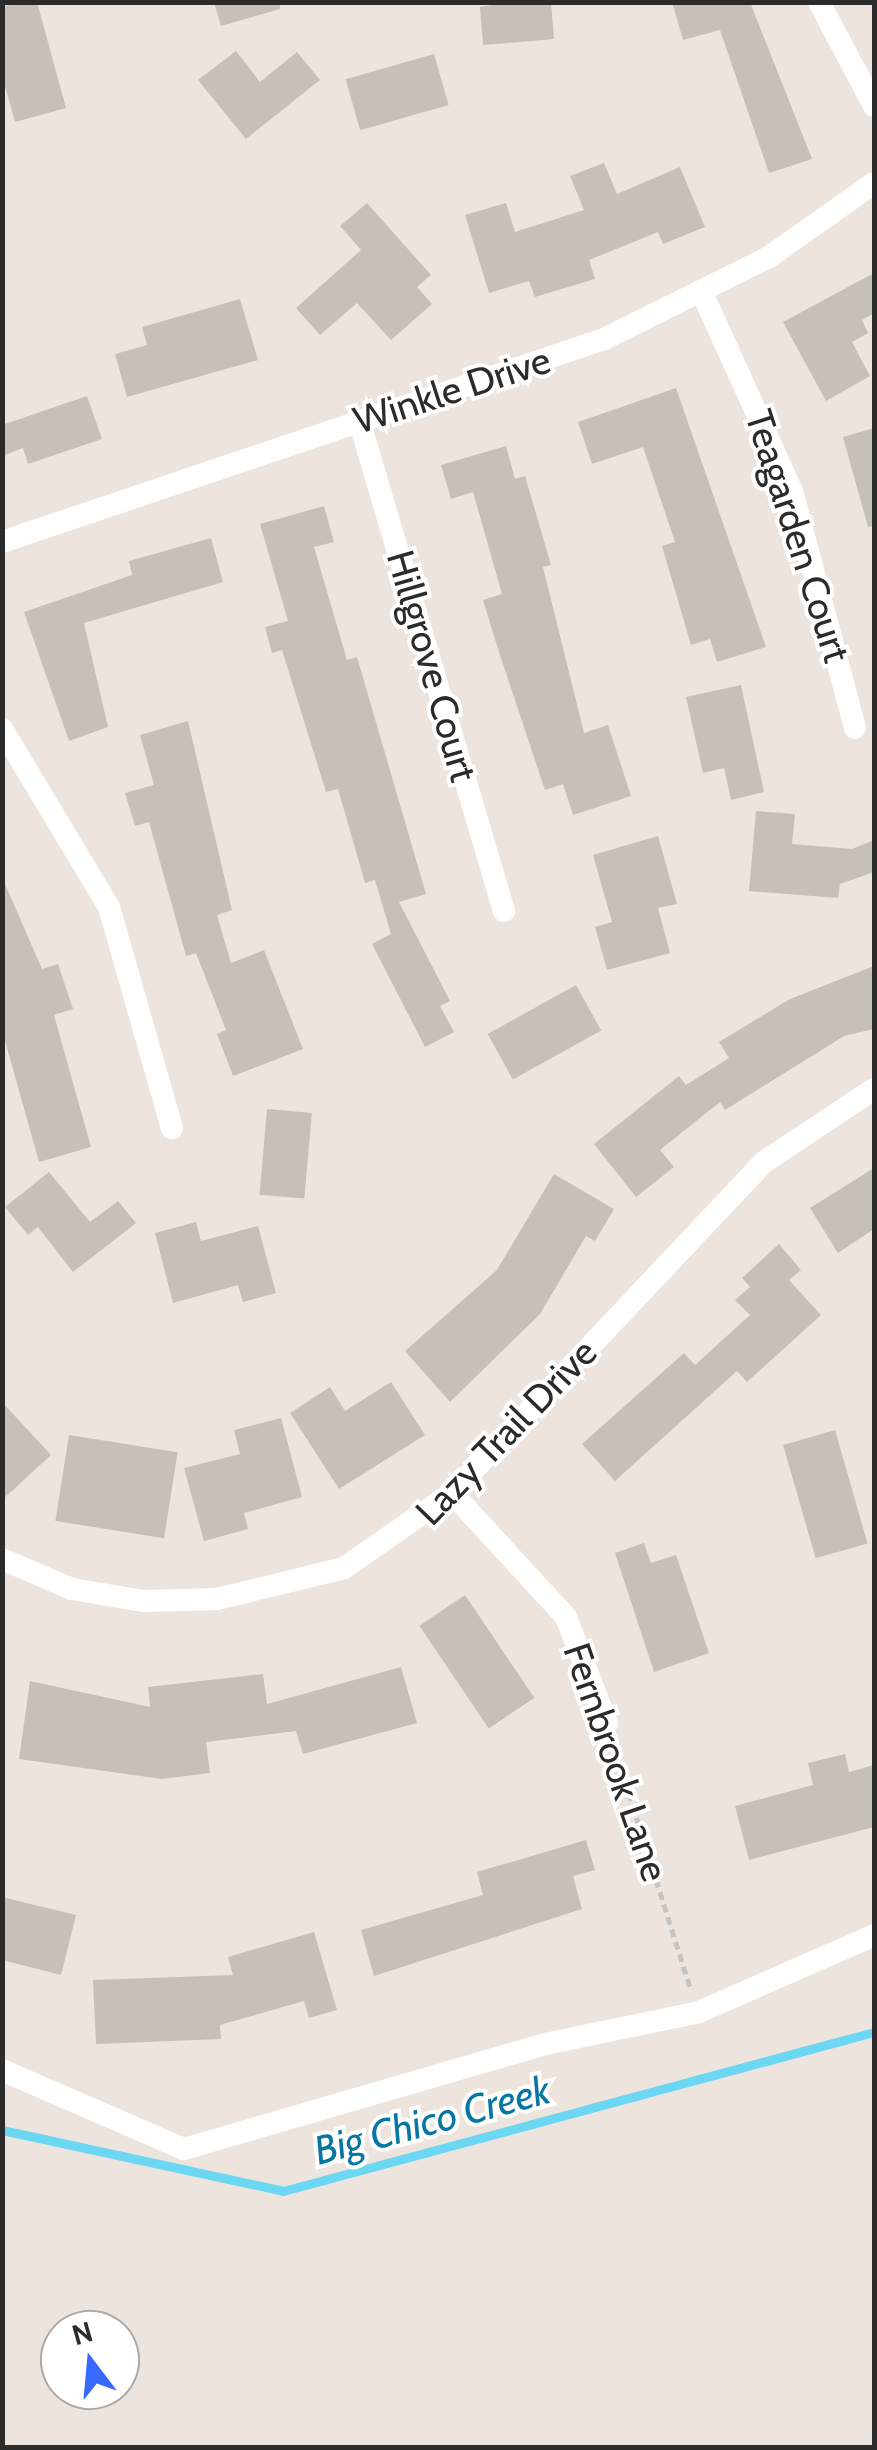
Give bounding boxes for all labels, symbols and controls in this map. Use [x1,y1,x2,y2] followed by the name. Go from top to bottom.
[348,337,556,443] street label: Winkle Drive
[736,404,860,668] street label: Teagarden Court
[377,545,487,787] street label: Hillgrove Court
[406,1330,606,1534] street label: Lazy Trail Drive
[554,1637,678,1887] street label: Fernbrook Lane
[309,2065,555,2175] water label: Big Chico Creek
[40,2310,140,2410] north arrow
[68,2314,96,2352] text: N

